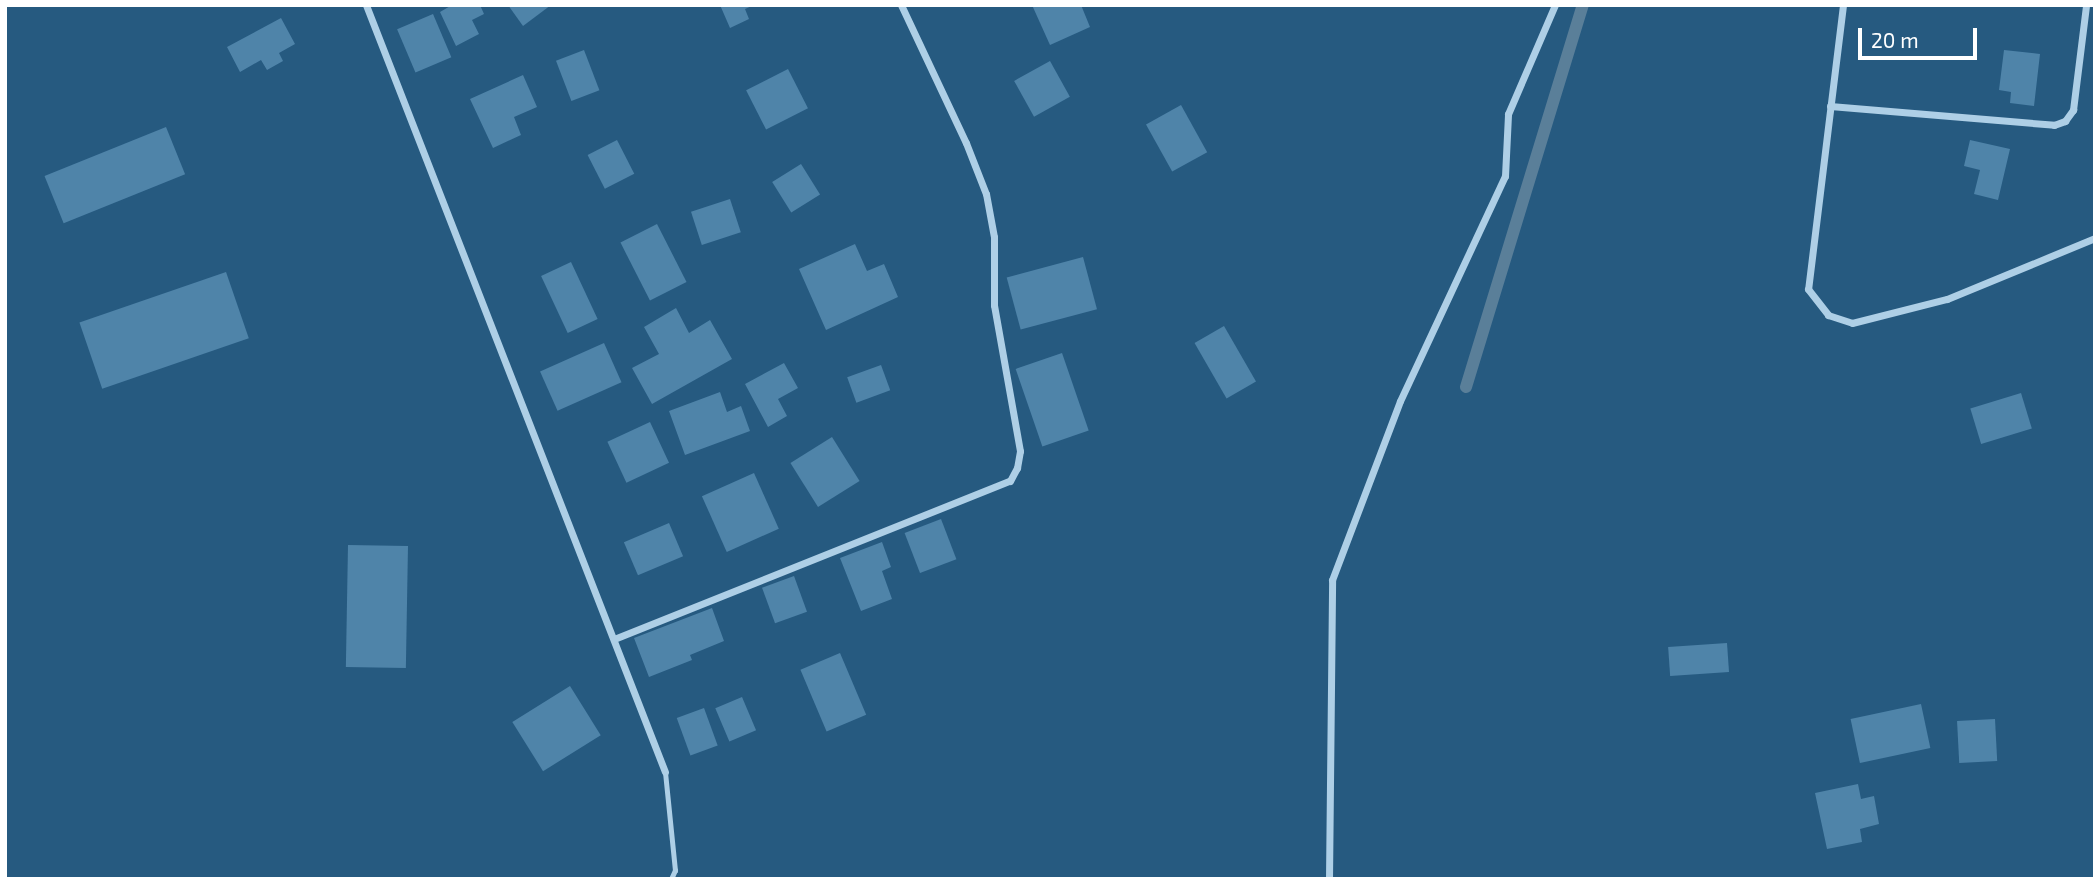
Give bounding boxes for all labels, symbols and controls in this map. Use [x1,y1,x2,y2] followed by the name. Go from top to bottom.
[1862,14,1981,58] scale bar
[1871,27,1919,52] text: 20 m

